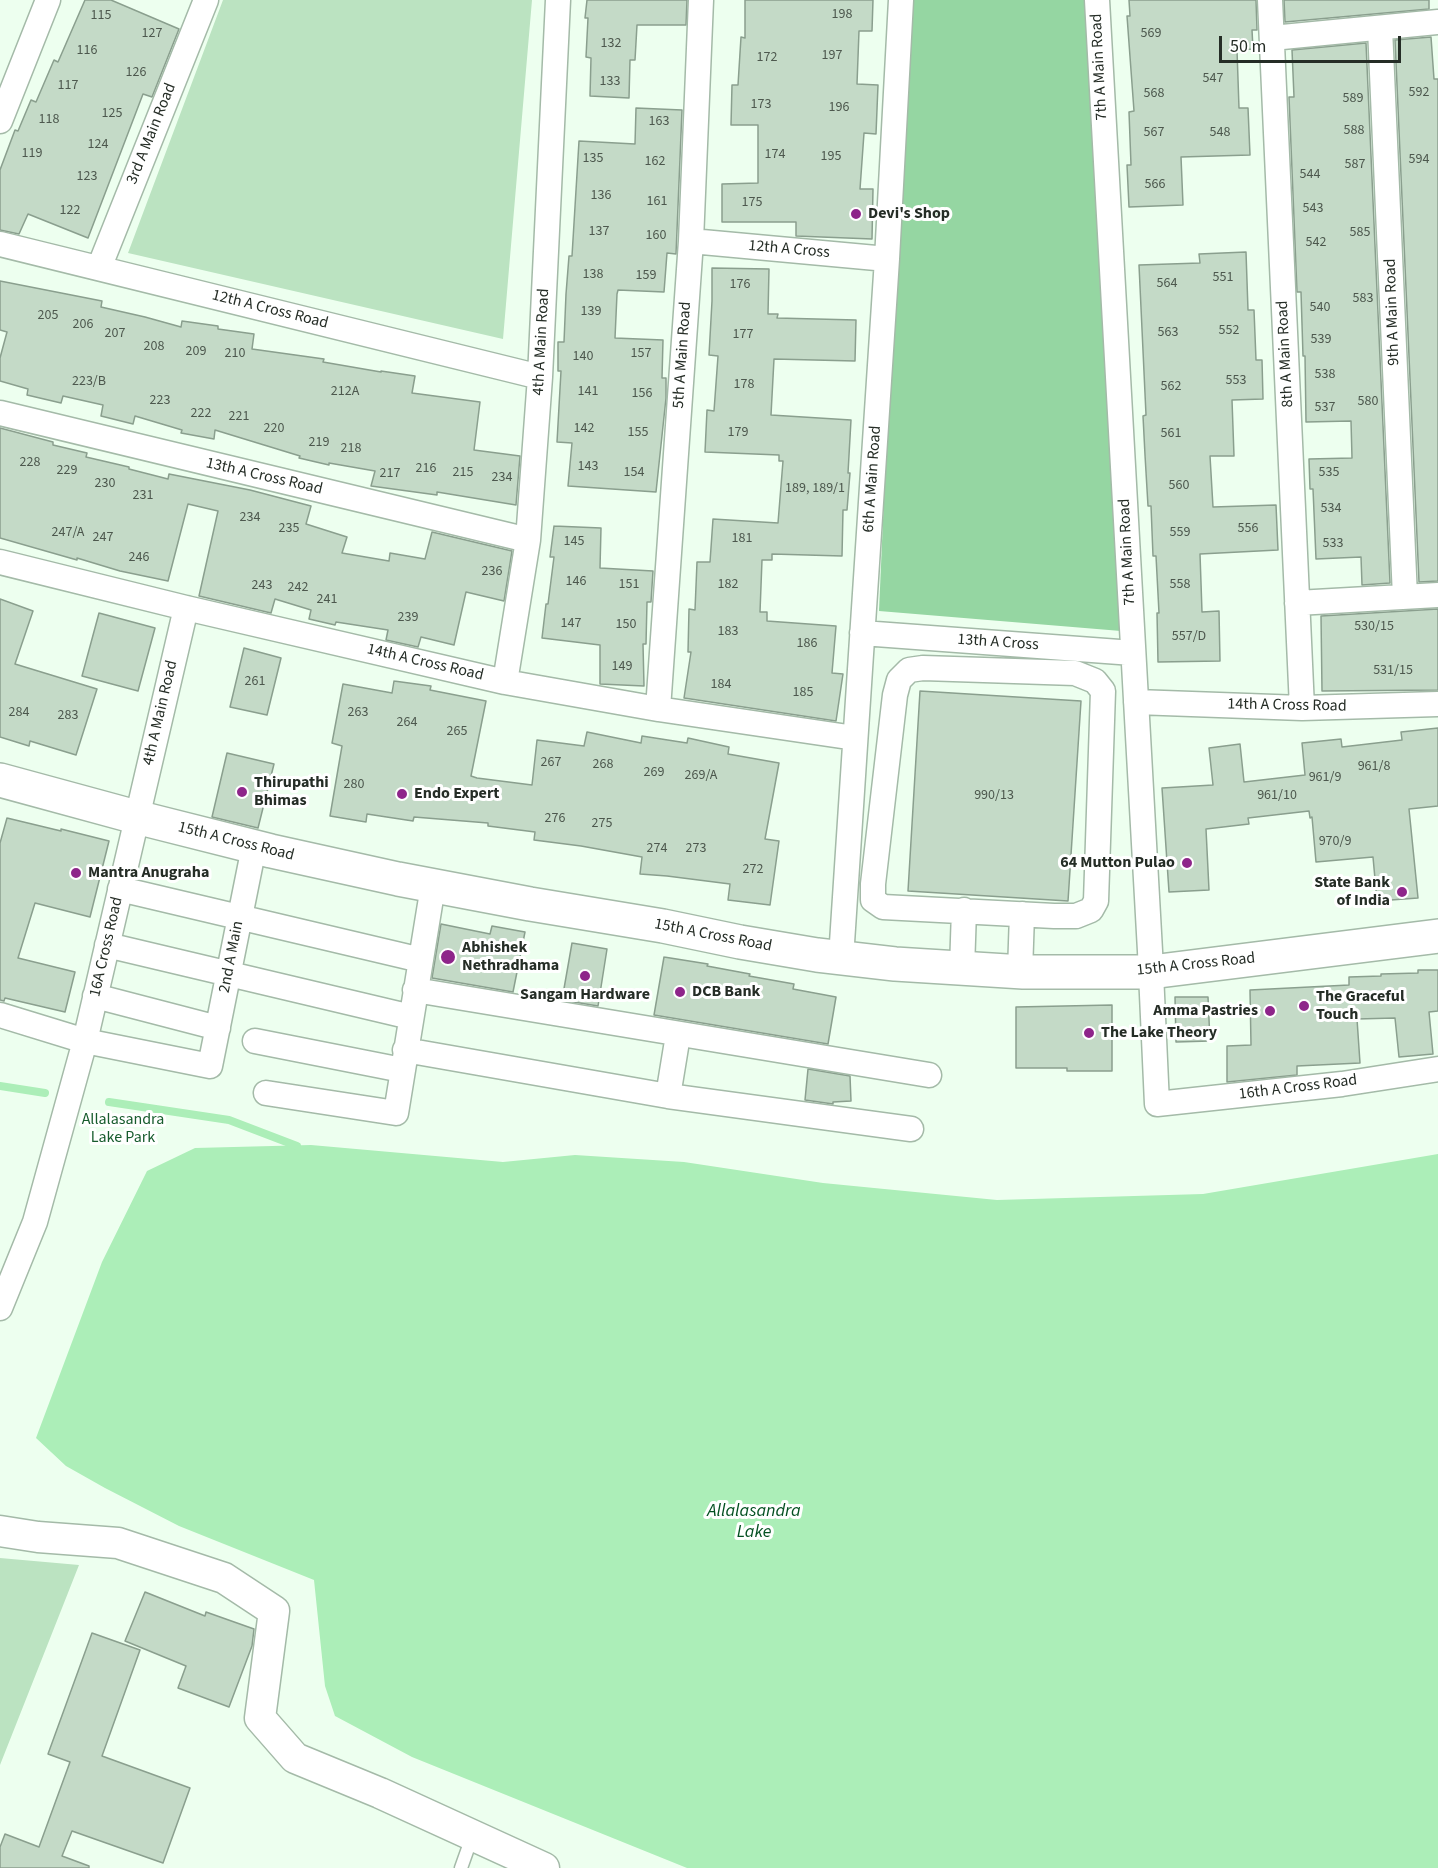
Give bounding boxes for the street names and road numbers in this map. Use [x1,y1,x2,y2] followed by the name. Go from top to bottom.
[1088,13,1112,121] street label: 7th A Main Road
[123,81,181,187] street label: 3rd A Main Road
[747,237,831,263] street label: 12th A Cross
[1382,258,1404,366] street label: 9th A Main Road
[210,286,330,334] street label: 12th A Cross Road
[530,288,554,396] street label: 4th A Main Road
[1274,300,1298,408] street label: 8th A Main Road
[670,301,696,409] street label: 5th A Main Road
[860,425,886,533] street label: 6th A Main Road
[204,454,324,500] street label: 13th A Cross Road
[1116,498,1140,606] street label: 7th A Main Road
[957,631,1039,655] street label: 13th A Cross
[365,640,485,686] street label: 14th A Cross Road
[140,659,182,767] street label: 4th A Main Road
[1227,695,1347,717] street label: 14th A Cross Road
[176,818,296,866] street label: 15th A Cross Road
[86,895,128,999] street label: 16A Cross Road
[653,915,773,957] street label: 15th A Cross Road
[216,919,248,995] street label: 2nd A Main
[1136,949,1256,981] street label: 15th A Cross Road
[1238,1071,1358,1105] street label: 16th A Cross Road

